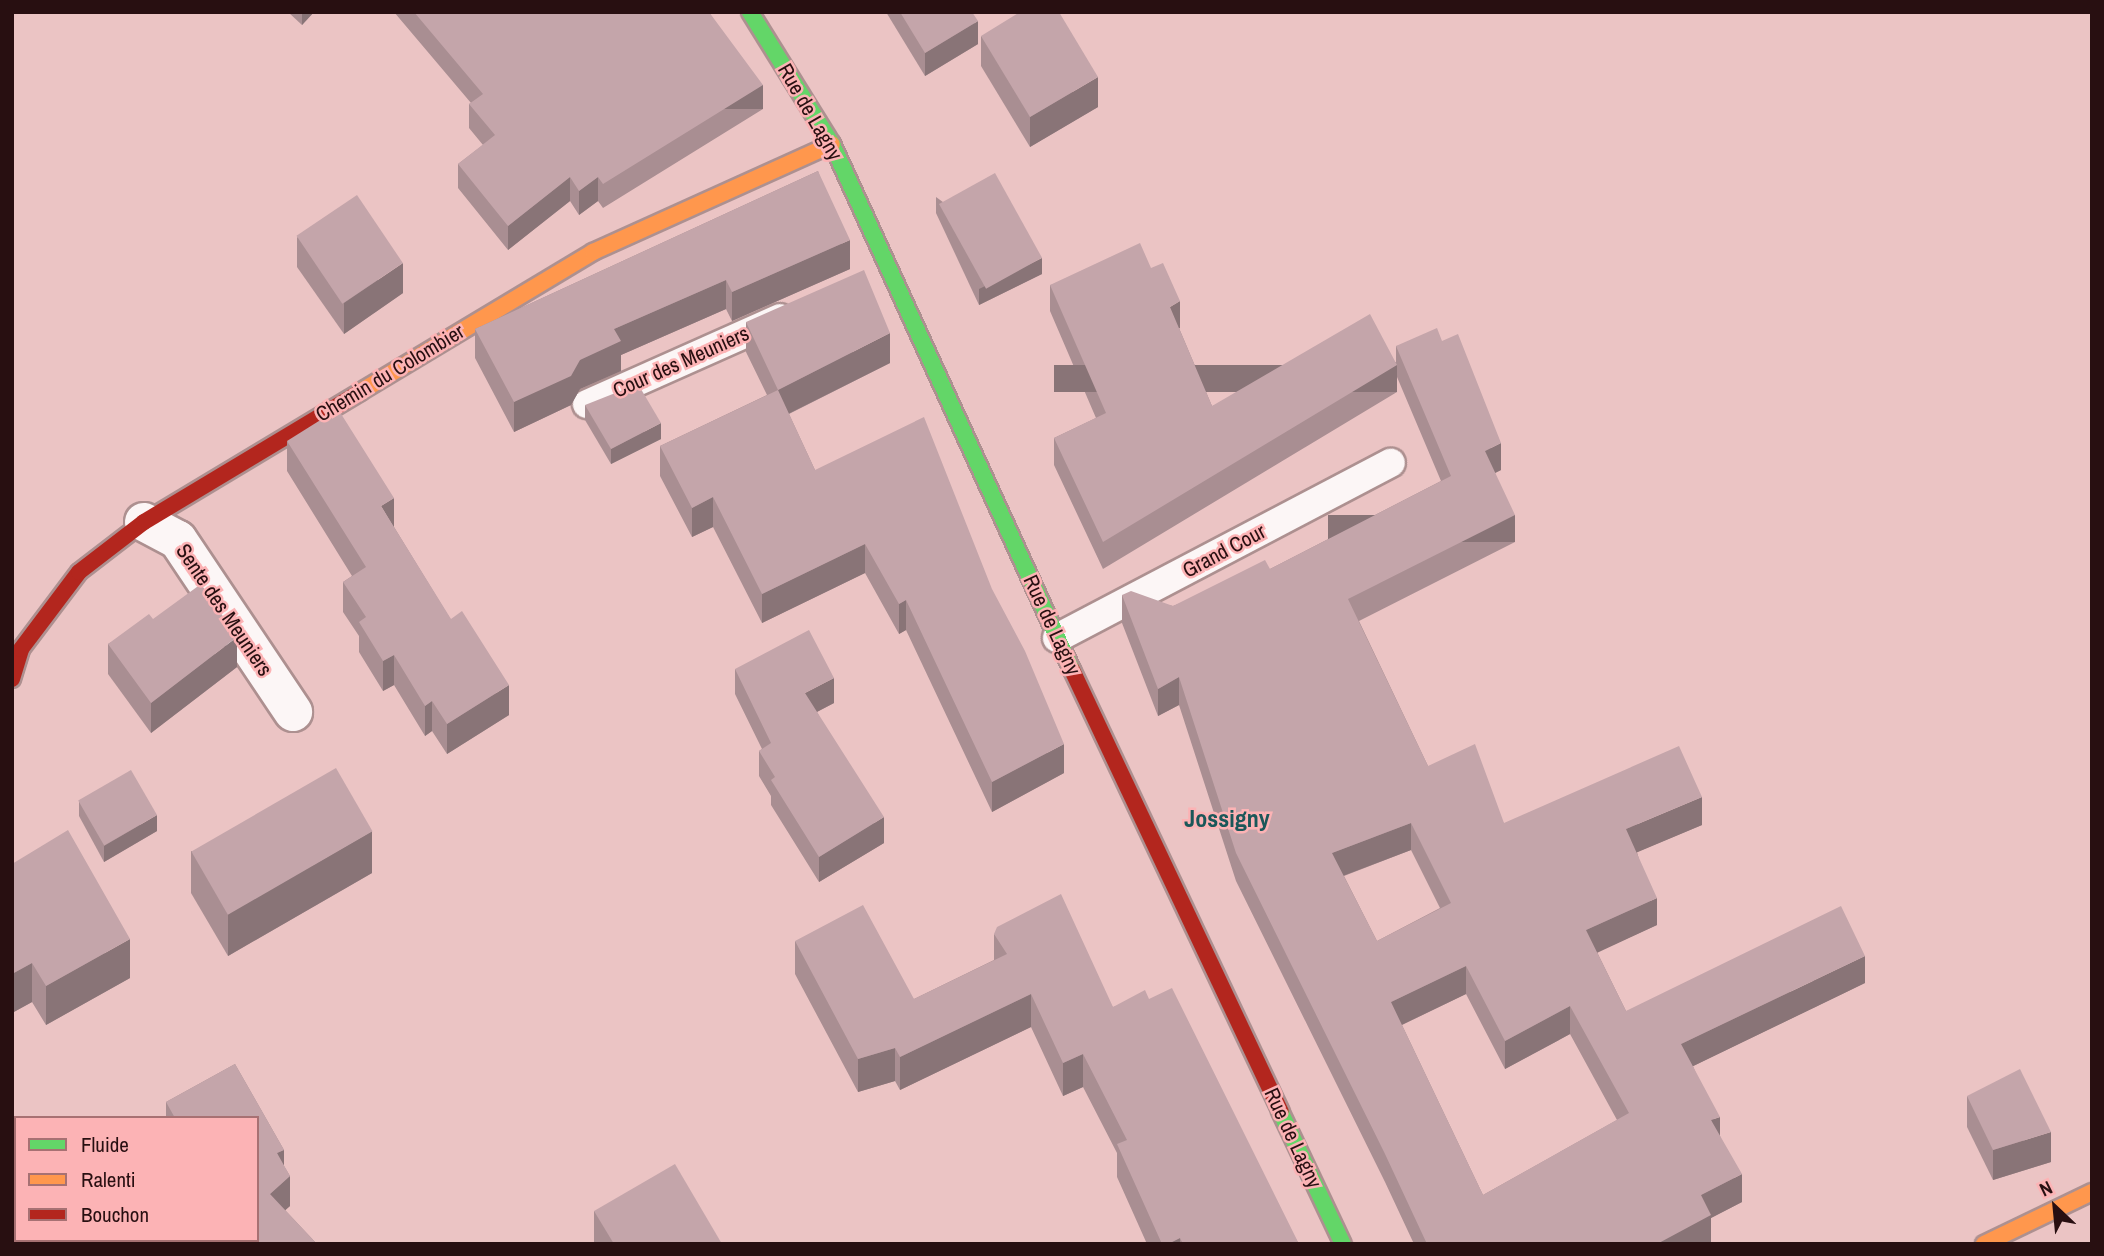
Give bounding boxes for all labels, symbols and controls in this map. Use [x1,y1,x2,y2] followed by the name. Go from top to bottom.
[772,59,848,165] street label: Rue de Lagny
[311,319,469,427] street label: Chemin du Colombier
[609,321,753,403] street label: Cour des Meuniers
[1178,519,1270,583] street label: Grand Cour
[170,539,278,681] street label: Sente des Meuniers
[1018,571,1086,679] street label: Rue de Lagny
[1184,805,1270,833] district label: Jossigny
[1259,1084,1327,1192] street label: Rue de Lagny
[14,1116,259,1242] legend
[81,1130,129,1159] text: Fluide
[81,1165,136,1194] text: Ralenti
[2020,1172,2090,1242] north arrow
[2035,1174,2057,1202] text: N
[81,1200,149,1229] text: Bouchon

